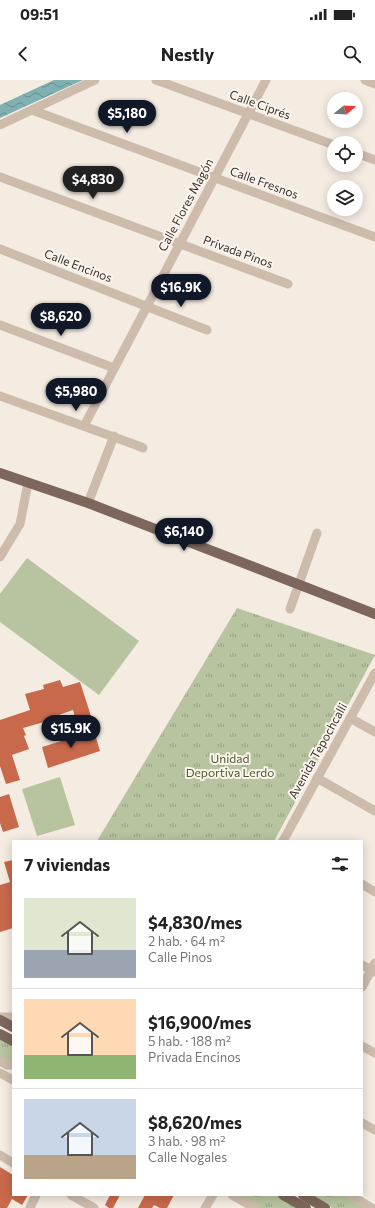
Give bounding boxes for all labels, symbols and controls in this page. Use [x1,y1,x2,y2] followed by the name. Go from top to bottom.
[20,5,59,23] text: 09:51
[12,43,34,65] icon: back
[161,43,214,65] text: Nestly
[341,43,363,65] icon: search
[228,87,293,122] street label: Calle Ciprés
[327,92,363,128] north arrow
[327,92,363,216] map controls
[94,100,160,134] pin: $5,180
[107,105,147,121] text: $5,180
[327,136,363,172] button: locate
[155,156,215,253] street label: Calle Flores Magón
[228,163,300,201] street label: Calle Fresnos
[60,166,126,200] pin: $4,830
[72,171,114,187] text: $4,830
[327,180,363,216] button: layers
[202,232,275,270] street label: Privada Pinos
[42,246,114,284] street label: Calle Encinos
[148,274,214,308] pin: $16.9K
[160,279,202,295] text: $16.9K
[28,303,94,337] pin: $8,620
[40,308,82,324] text: $8,620
[43,378,109,412] pin: $5,980
[55,383,97,399] text: $5,980
[151,518,217,552] pin: $6,140
[164,523,204,539] text: $6,140
[285,700,349,801] street label: Avenida Tepochcalli
[38,715,104,749] pin: $15.9K
[50,720,92,736] text: $15.9K
[186,751,274,779] park label: Unidad Deportiva Lerdo
[329,853,351,875] icon: filters
[24,854,110,875] text: 7 viviendas
[148,912,242,933] text: $4,830/mes
[56,914,104,962] icon: home
[148,933,225,949] text: 2 hab. · 64 m²
[148,949,212,965] text: Calle Pinos
[148,1012,251,1033] text: $16,900/mes
[56,1015,104,1063] icon: home
[148,1033,231,1049] text: 5 hab. · 188 m²
[148,1049,241,1065] text: Privada Encinos
[148,1112,242,1133] text: $8,620/mes
[56,1115,104,1163] icon: home
[148,1133,225,1149] text: 3 hab. · 98 m²
[148,1149,227,1165] text: Calle Nogales

